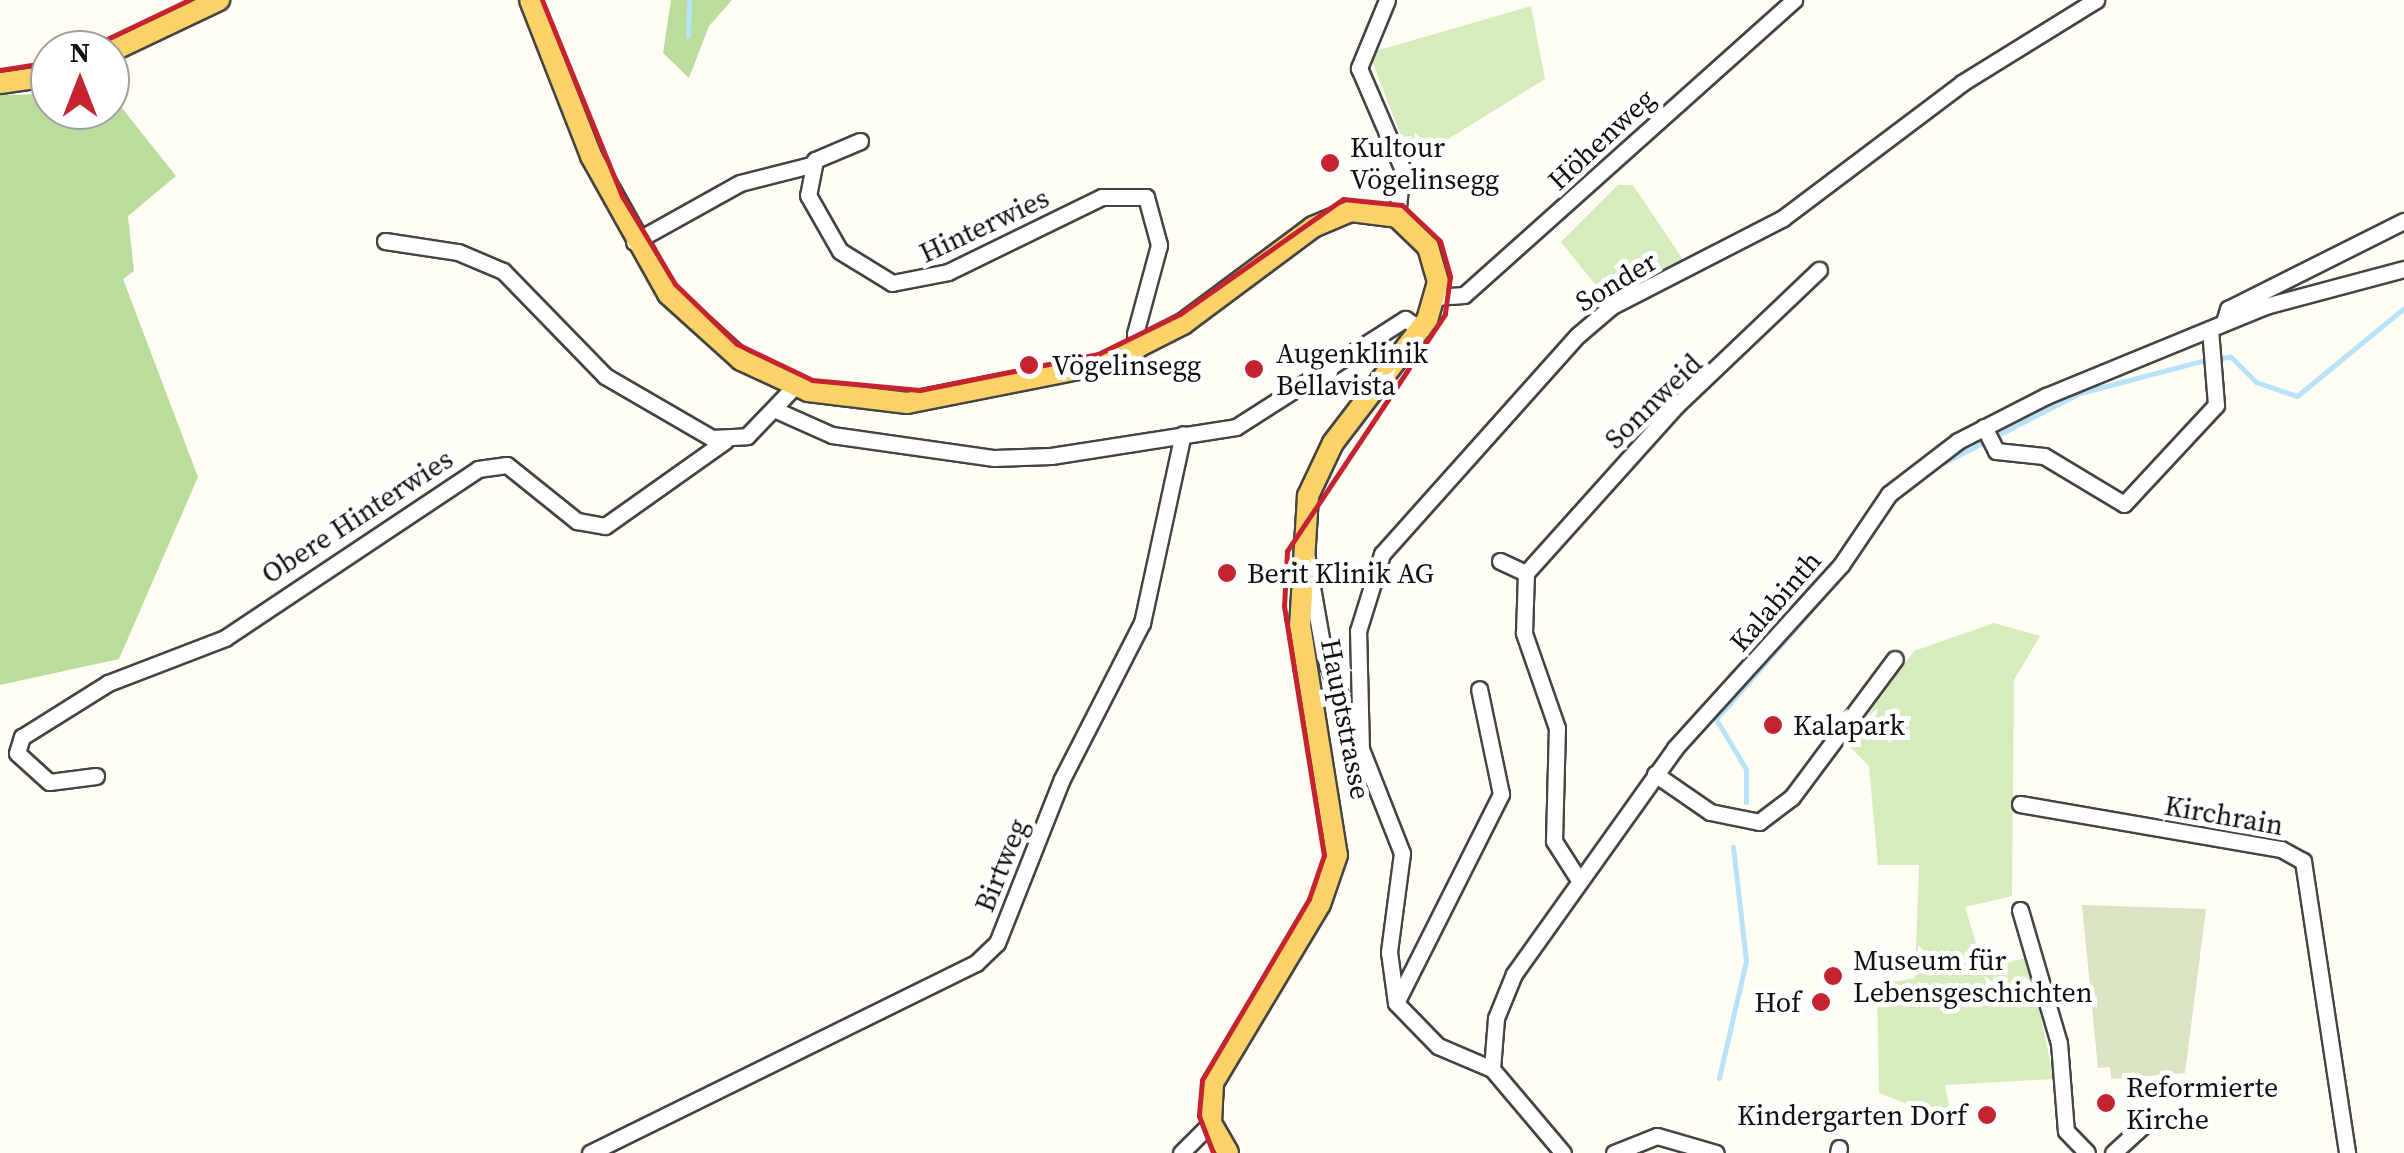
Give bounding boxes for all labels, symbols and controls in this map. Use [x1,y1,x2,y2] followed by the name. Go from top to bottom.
[30,30,130,130] north arrow
[70,33,90,71] text: N
[1541,81,1661,197] street label: Höhenweg
[1350,130,1499,196] place label: Kultour Vögelinsegg
[1319,152,1341,174] marker: Kultour Vögelinsegg
[914,180,1054,270] street label: Hinterwies
[1569,244,1663,318] street label: Sonder
[1276,336,1428,402] place label: Augenklinik Bellavista
[1597,346,1709,456] street label: Sonnweid
[1052,348,1201,382] place label: Vögelinsegg
[1016,352,1042,378] marker: Vögelinsegg
[1241,356,1267,382] marker: Augenklinik Bellavista
[255,442,459,590] street label: Obere Hinterwies
[1722,544,1828,658] street label: Kalabinth
[1247,556,1434,590] place label: Berit Klinik AG
[1216,562,1238,584] marker: Berit Klinik AG
[1314,636,1378,802] street label: Hauptstrasse
[1793,708,1905,742] place label: Kalapark
[1762,714,1784,736] marker: Kalapark
[2162,788,2286,842] street label: Kirchrain
[967,814,1035,916] street label: Birtweg
[1853,943,2093,1009] place label: Museum für Lebensgeschichten
[1822,965,1844,987] marker: Museum für Lebensgeschichten
[1754,985,1801,1019] place label: Hof
[1810,991,1832,1013] marker: Hof
[2126,1070,2278,1136] place label: Reformierte Kirche
[2095,1092,2117,1114] marker: Reformierte Kirche
[1737,1098,1967,1132] place label: Kindergarten Dorf
[1976,1104,1998,1126] marker: Kindergarten Dorf

